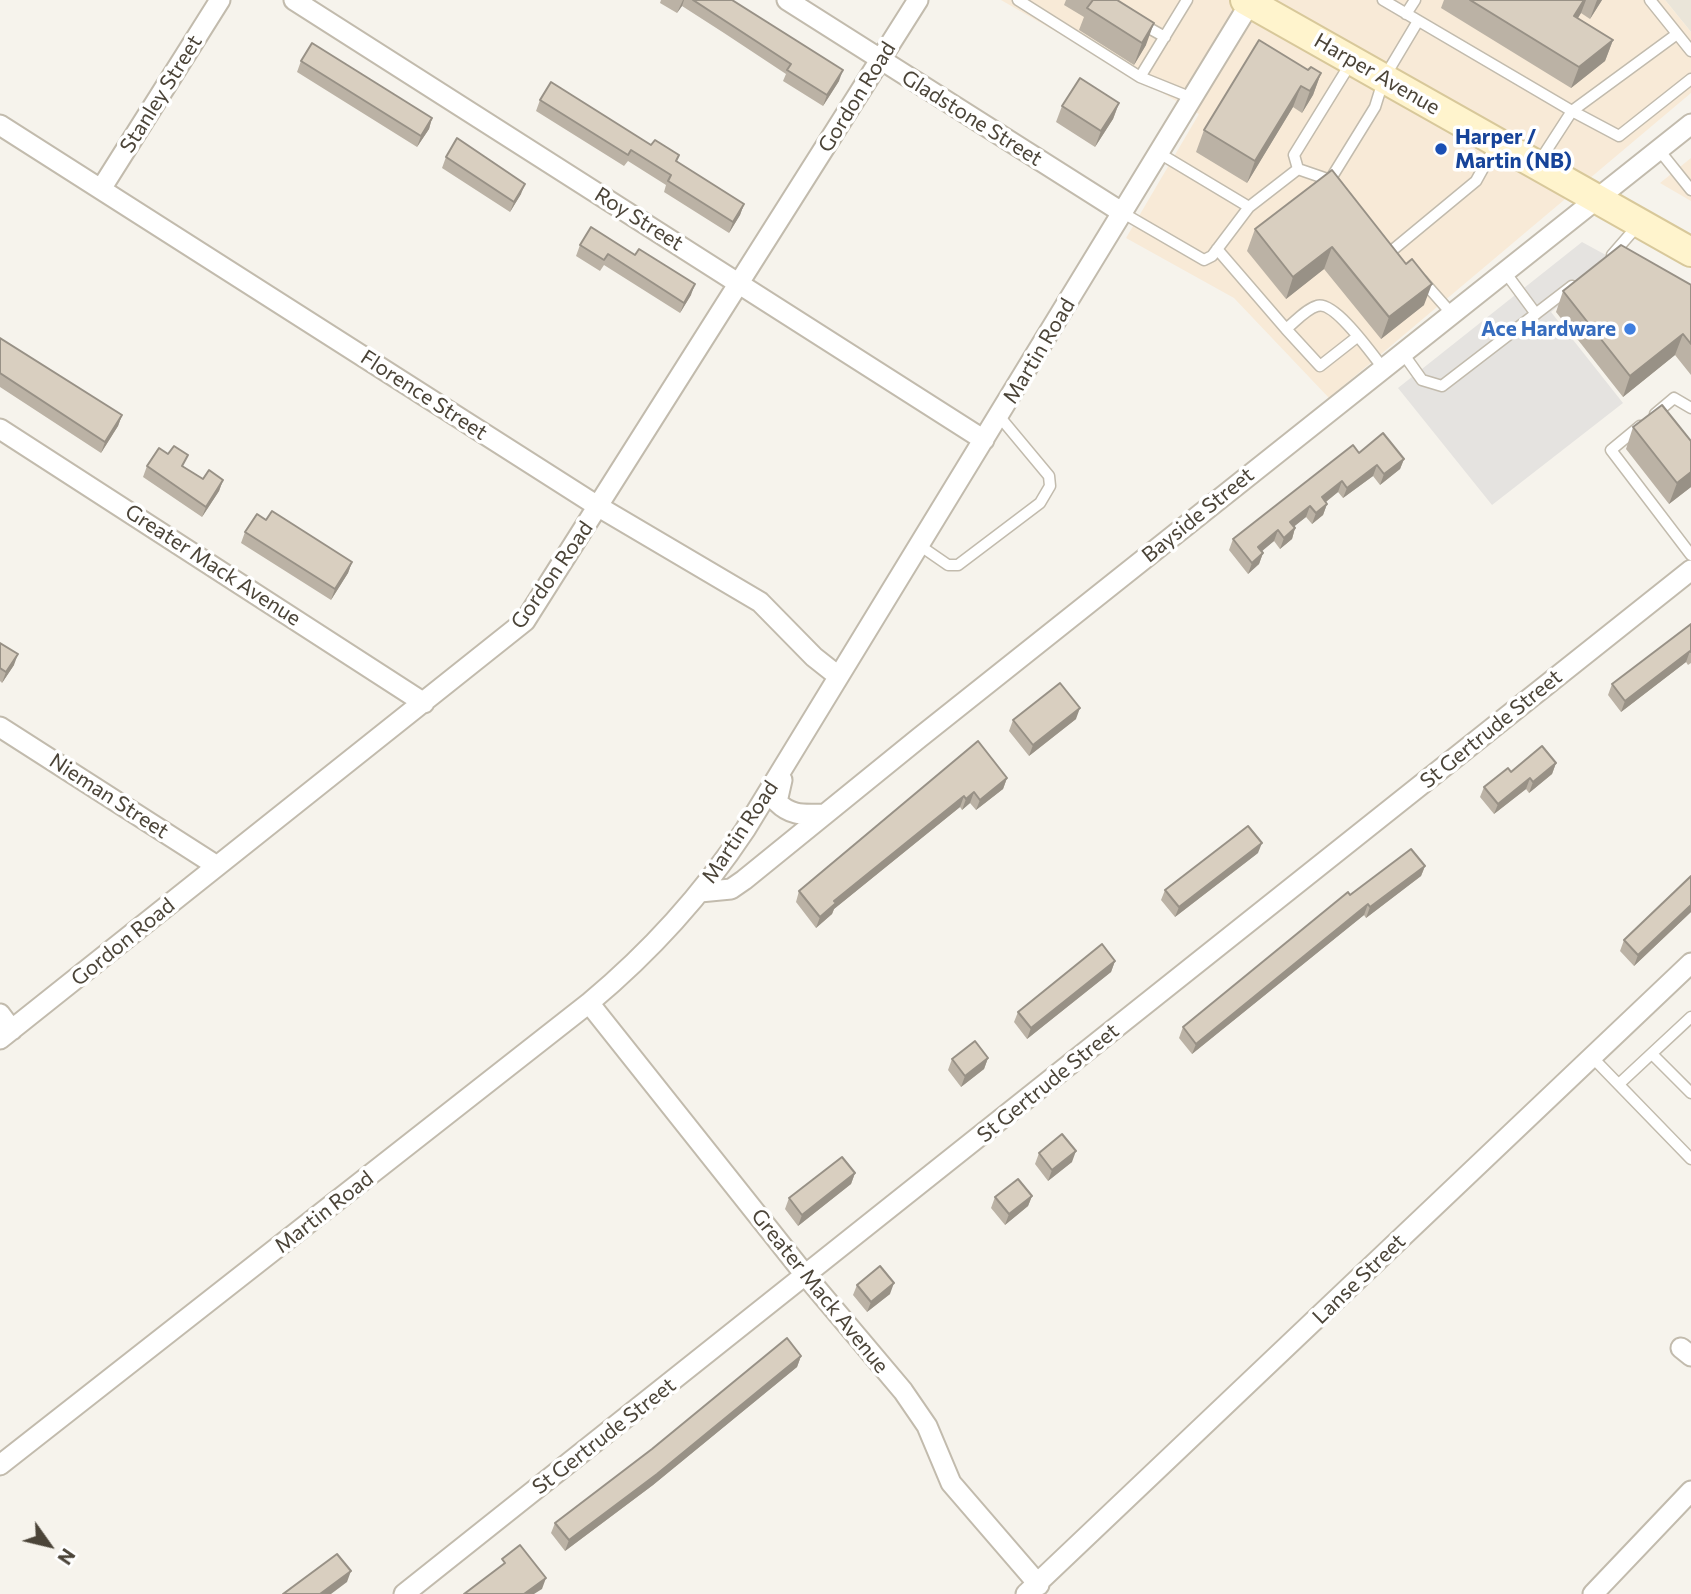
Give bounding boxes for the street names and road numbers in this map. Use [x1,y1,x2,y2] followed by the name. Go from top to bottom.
[1310,28,1444,120] street label: Harper Avenue
[115,30,207,158] street label: Stanley Street
[813,37,901,157] street label: Gordon Road
[897,65,1047,171] street label: Gladstone Street
[590,182,688,256] street label: Roy Street
[998,294,1080,408] street label: Martin Road
[356,345,492,445] street label: Florence Street
[1137,462,1259,568] street label: Bayside Street
[121,499,305,631] street label: Greater Mack Avenue
[506,516,598,634] street label: Gordon Road
[1415,664,1567,794] street label: St Gertrude Street
[45,748,173,844] street label: Nieman Street
[696,776,784,888] street label: Martin Road
[66,893,180,991] street label: Gordon Road
[972,1018,1124,1148] street label: St Gertrude Street
[270,1166,378,1258] street label: Martin Road
[746,1204,894,1378] street label: Greater Mack Avenue
[1307,1229,1411,1329] street label: Lanse Street
[527,1372,681,1500] street label: St Gertrude Street

